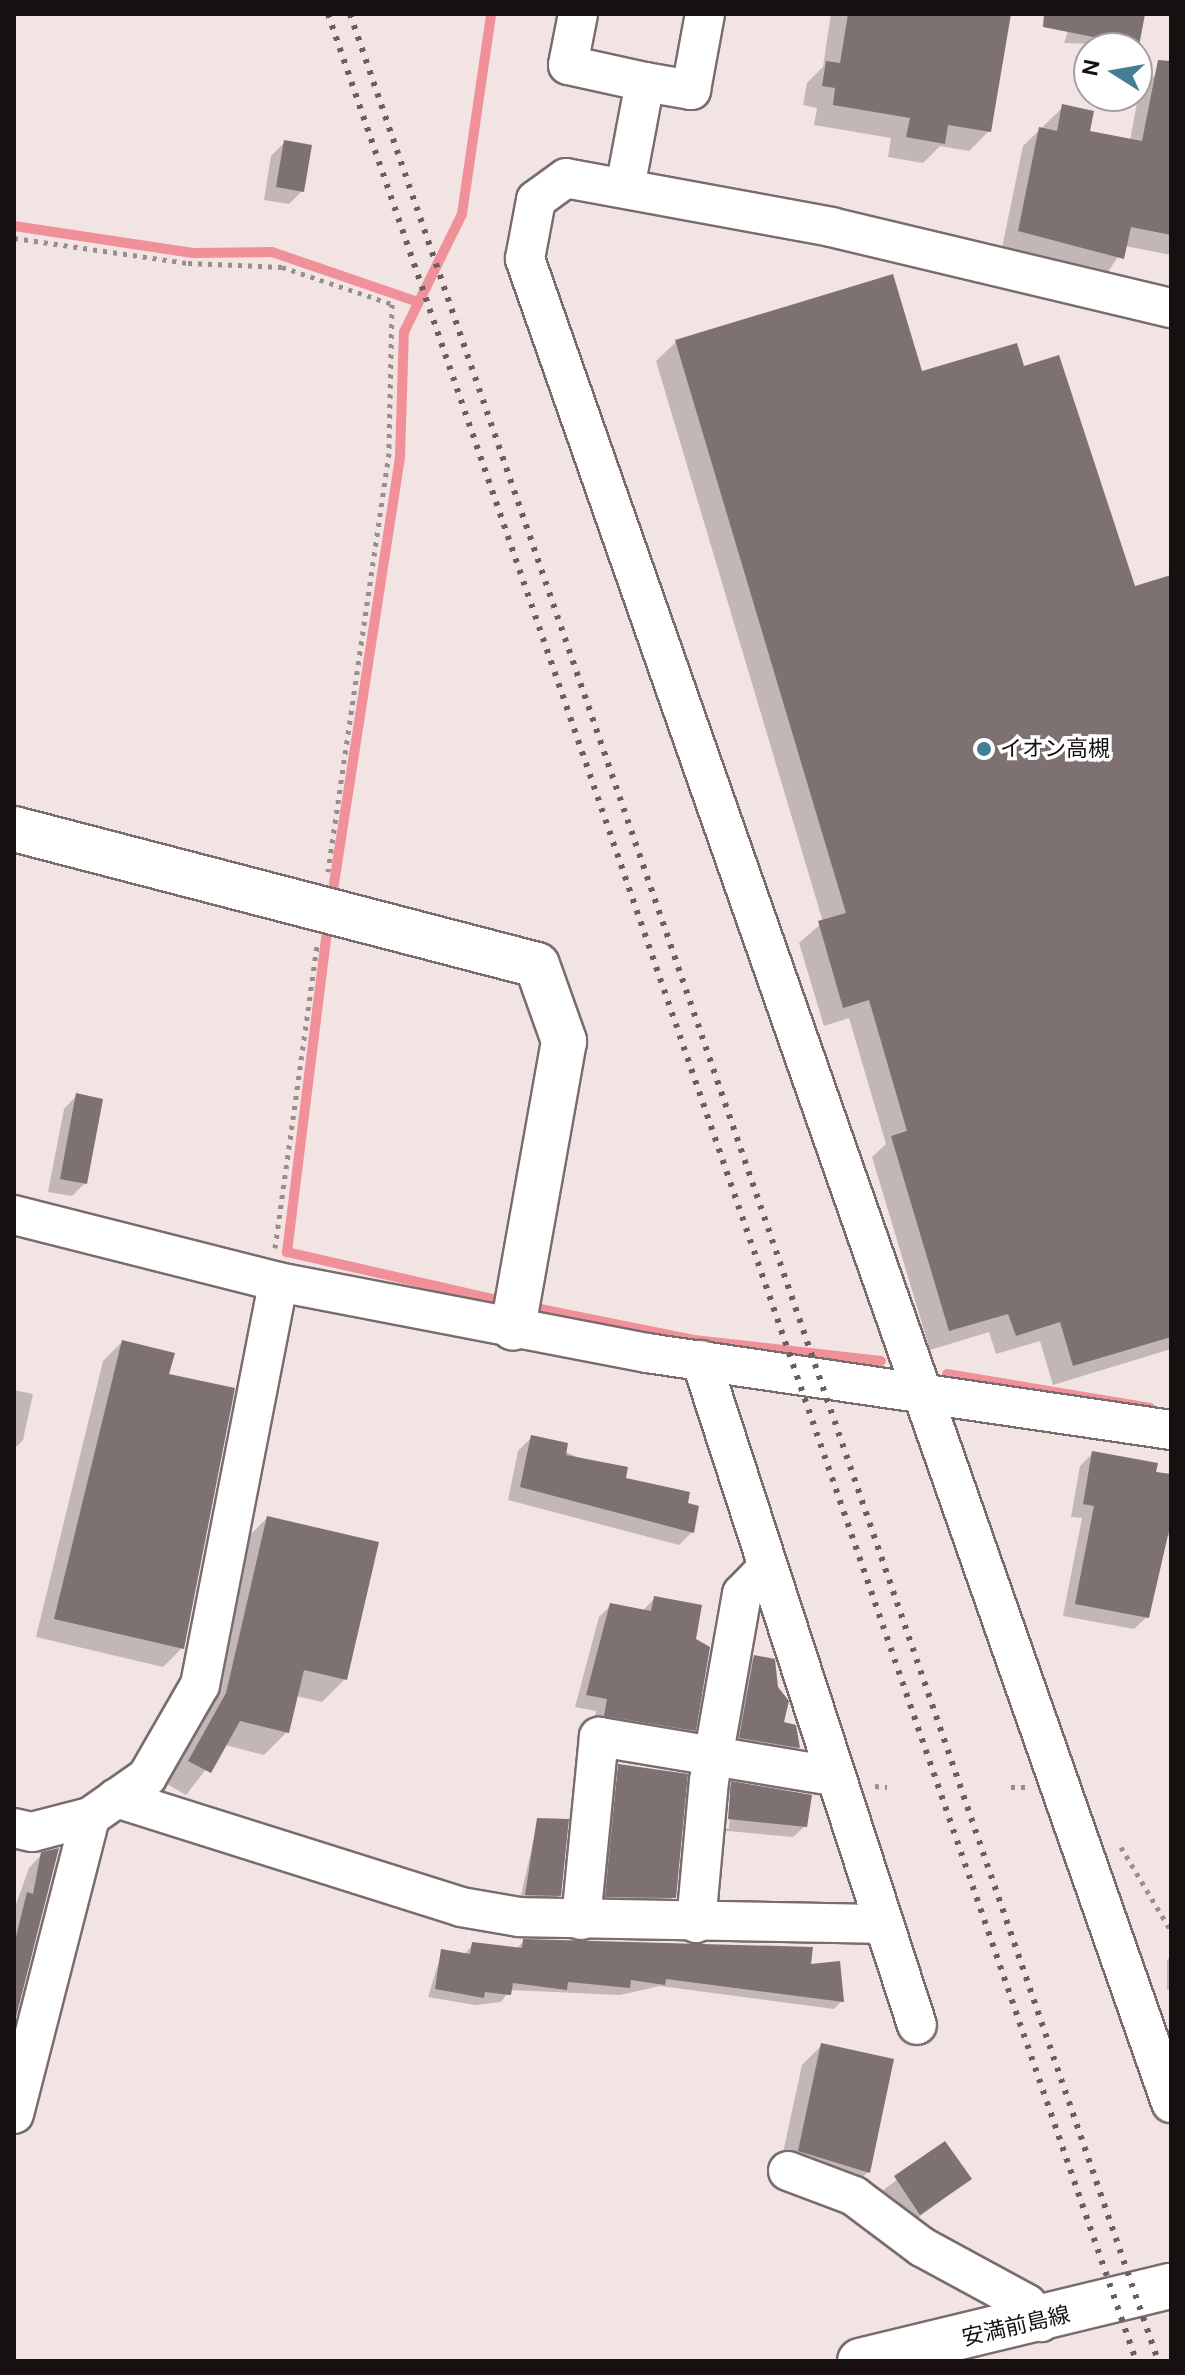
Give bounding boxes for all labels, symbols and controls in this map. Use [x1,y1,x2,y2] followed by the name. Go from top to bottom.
[1073,32,1153,112] north arrow
[1075,57,1107,78] text: N
[1000,736,1110,762] place label: イオン高槻
[975,740,993,758] marker: イオン高槻
[959,2301,1073,2351] street label: 安満前島線

